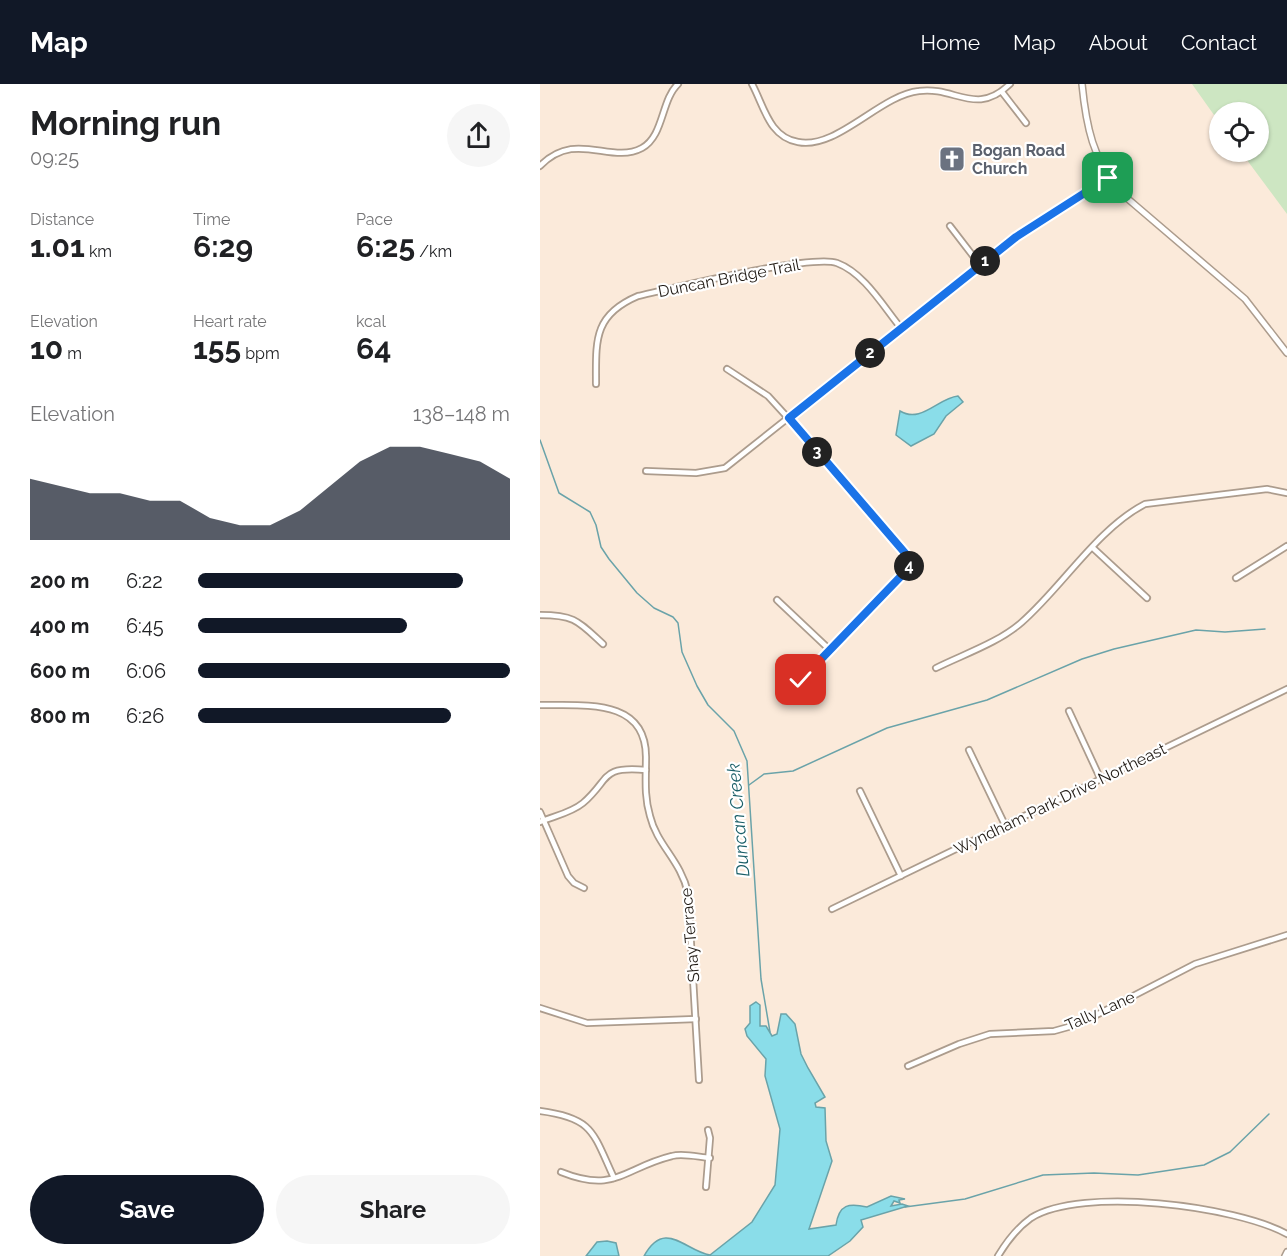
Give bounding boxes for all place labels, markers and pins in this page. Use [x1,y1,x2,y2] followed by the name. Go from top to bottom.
[972,141,1065,178] place label: Bogan Road Church
[937,144,967,174] church icon: Bogan Road Church
[1082,152,1133,203] pin
[970,246,1000,276] pin: 1
[855,338,885,368] pin: 2
[802,437,832,467] pin: 3
[894,551,924,581] pin: 4
[775,654,826,705] pin

